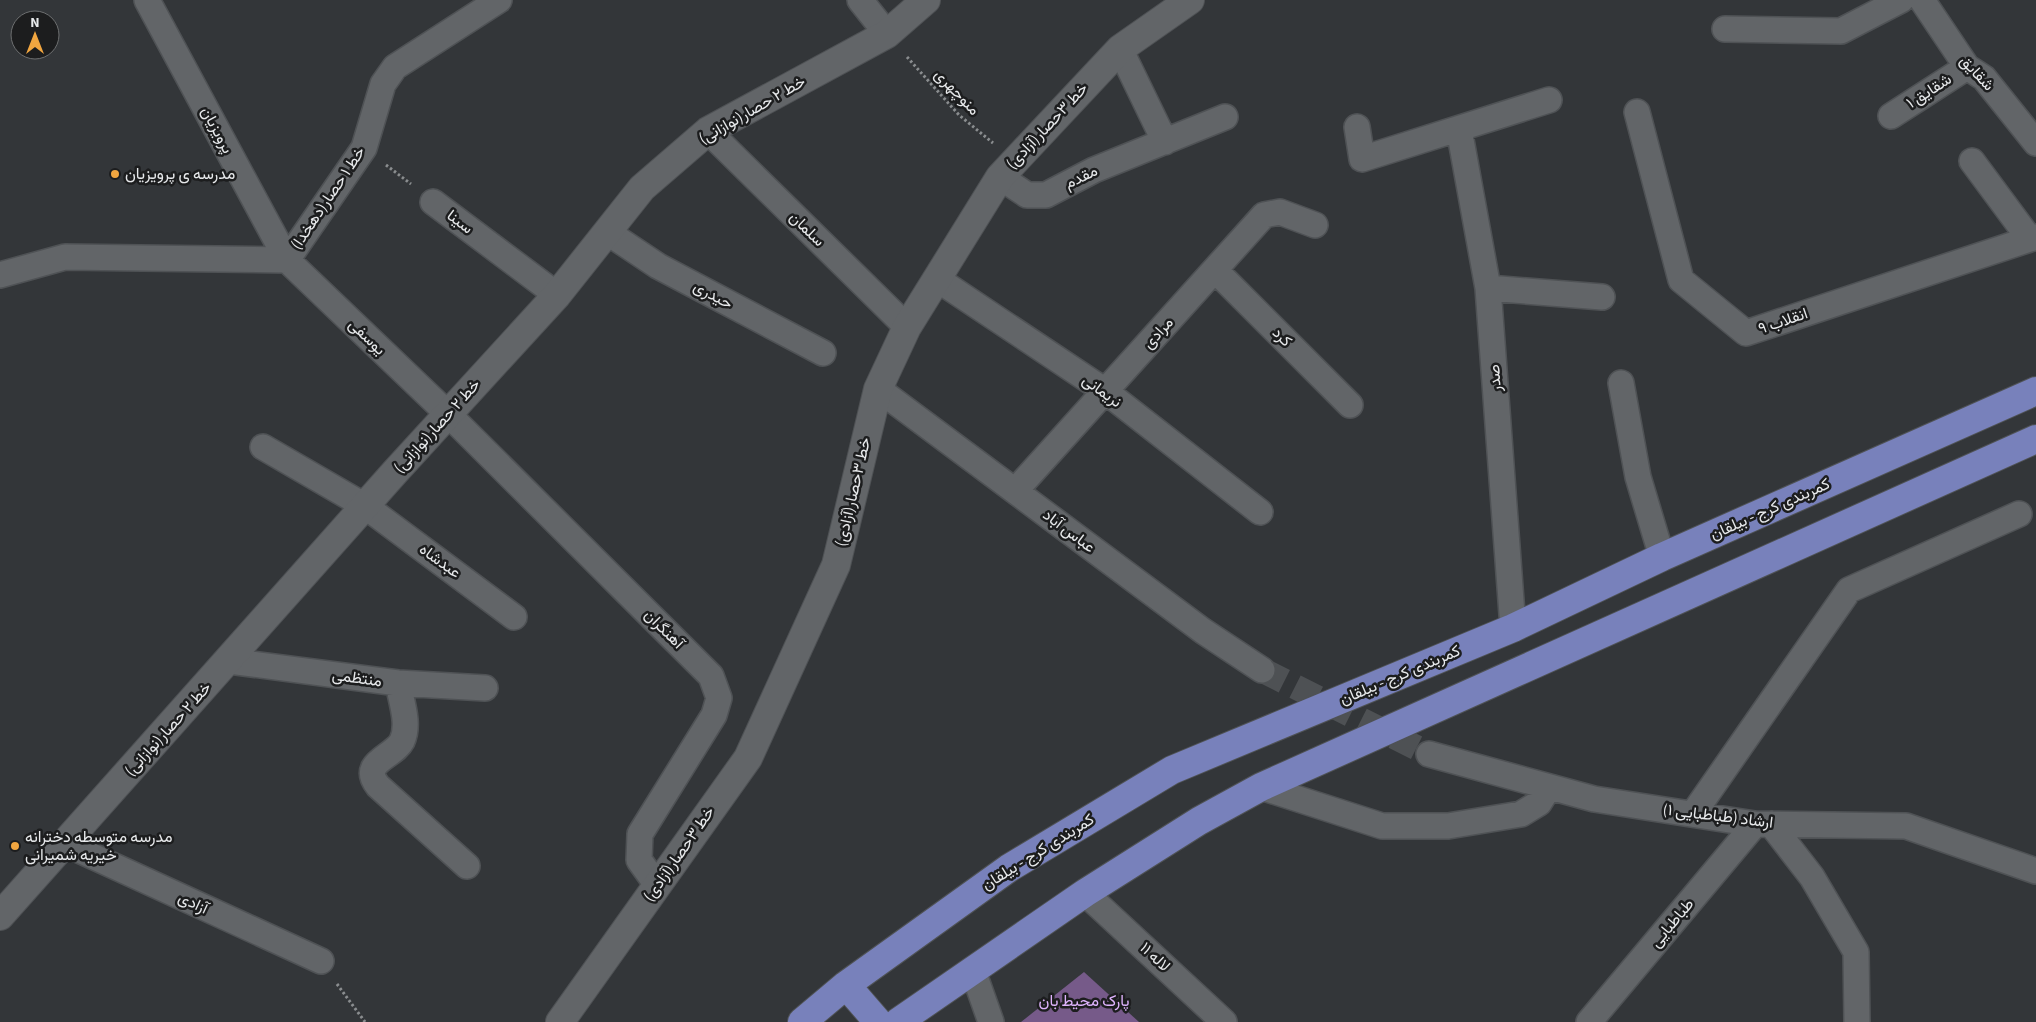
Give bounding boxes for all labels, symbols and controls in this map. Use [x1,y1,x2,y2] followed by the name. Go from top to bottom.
[10,10,60,60] north arrow
[30,13,40,33] text: N
[1955,50,1999,96] street label: شقایق
[929,64,985,120] street label: منوچهری
[1902,68,1956,114] street label: شقایق ۱
[695,70,810,150] street label: خط ۲ حصار(نوازانی)
[1001,78,1093,174] street label: خط ۳حصار(آزادی)
[195,103,239,157] street label: پرویزیان
[285,142,371,254] street label: خط ۱ حصار(دهخدا)
[1061,160,1101,194] street label: مقدم
[125,163,235,185] place label: مدرسه ی پرویزیان
[109,168,121,180] marker: مدرسه ی پرویزیان
[442,205,478,239] street label: سینا
[784,207,830,251] street label: سلمان
[689,275,737,315] street label: حیدری
[1755,302,1811,340] street label: انقلاب ۹
[1138,312,1178,354] street label: مرادی
[344,314,391,360] street label: یوسفی
[1267,322,1297,352] street label: کرد
[1483,364,1507,393] street label: صدر
[1078,369,1126,413] street label: نریمانی
[389,374,486,478] street label: خط ۲ حصار(نوازانی)
[830,435,876,549] street label: خط ۳حصار(آزادی)
[1707,473,1833,545] street label: کمربندی کرج - بیلقان
[1038,504,1100,558] street label: عباس آباد
[415,538,465,584] street label: عبدشاه
[639,604,690,655] street label: آهنگران
[1336,640,1464,710] street label: کمربندی کرج - بیلقان
[331,664,383,692] street label: منتظمی
[120,677,217,781] street label: خط ۲ حصار(نوازانی)
[1662,798,1774,834] street label: ارشاد (طباطبایی ۱)
[638,802,720,906] street label: خط ۳حصار(آزادی)
[977,808,1099,896] street label: کمربندی کرج - بیلقان
[25,826,172,866] place label: مدرسه متوسطه دخترانه خیریه شمیرانی
[9,840,21,852] marker: مدرسه متوسطه دخترانه خیریه شمیرانی
[174,887,213,920] street label: آزادی
[1645,894,1699,952] street label: طباطبایی
[1135,937,1175,977] street label: لاله ۱۱
[1039,990,1129,1012] park label: پارک محیط بان

